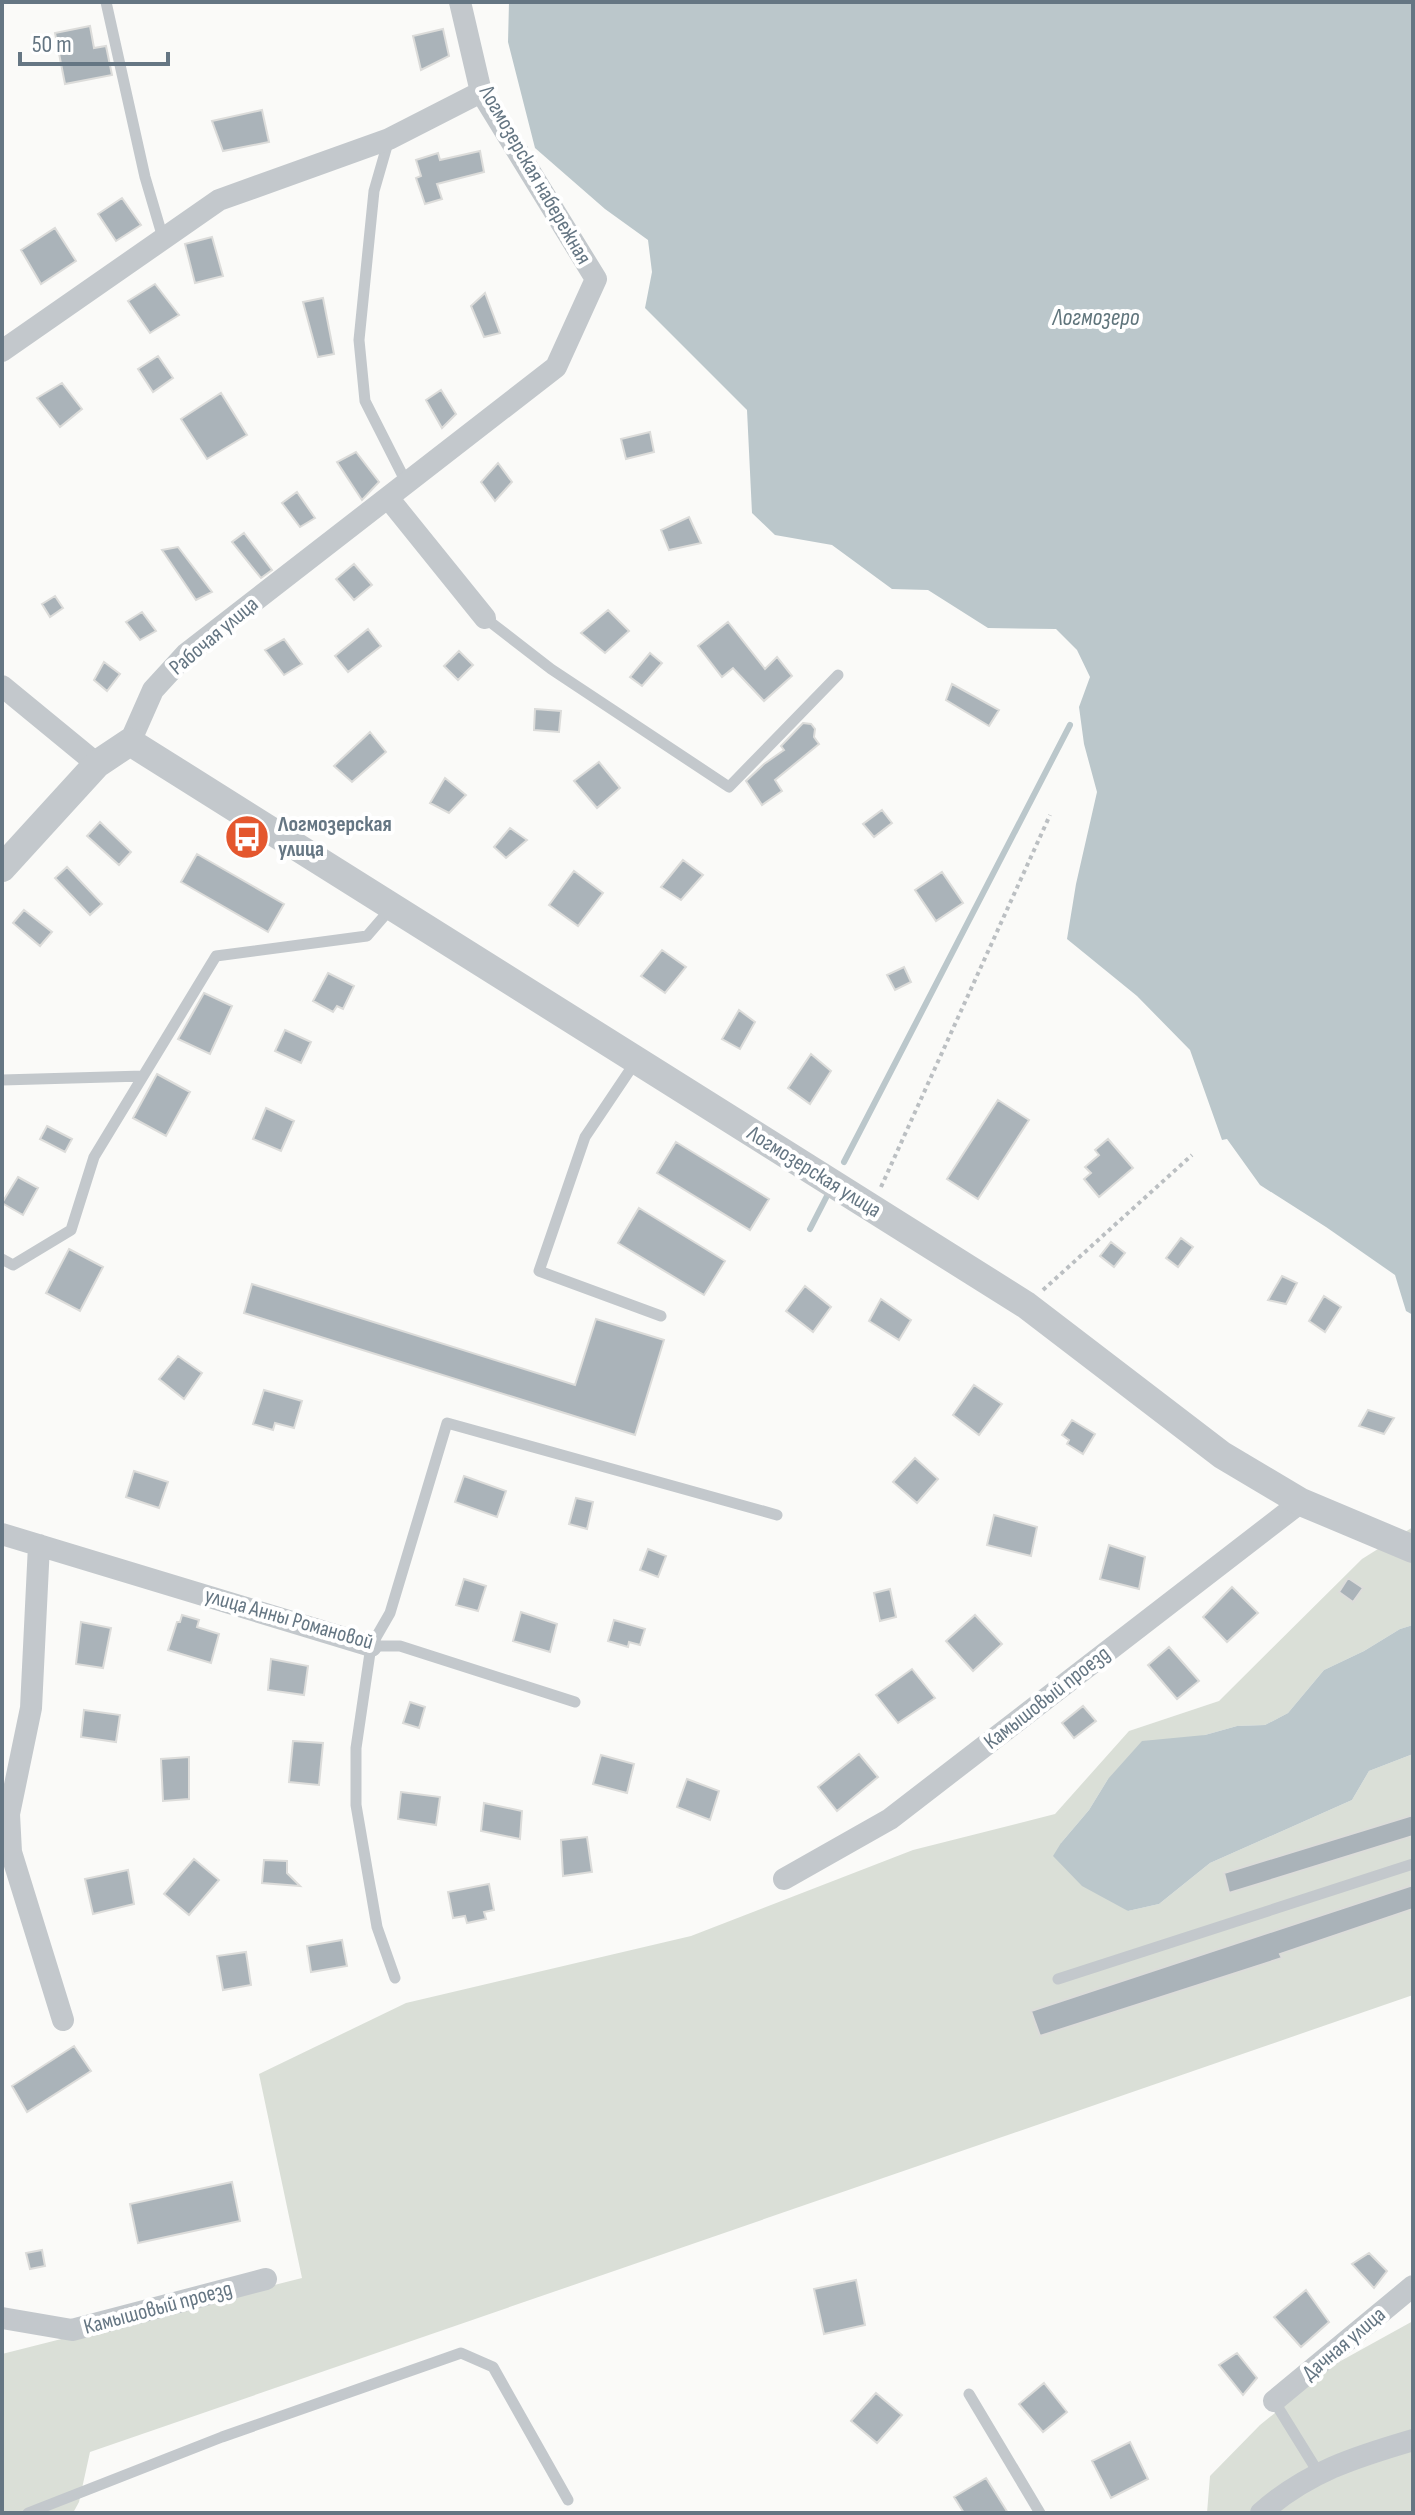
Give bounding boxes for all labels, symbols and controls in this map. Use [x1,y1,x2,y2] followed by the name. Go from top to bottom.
[20,16,168,66] scale bar
[32,30,72,59] text: 50 m
[472,80,597,269] street label: Логмозерская набережная
[1051,303,1140,332] water label: Логмозеро
[164,591,264,681] street label: Рабочая улица
[277,811,392,863] place label: Логмозерская улица
[223,813,271,861] bus stop icon: Логмозерская улица
[741,1119,886,1224] street label: Логмозерская улица
[202,1582,376,1656] street label: улица Анны Романовой
[979,1640,1115,1756] street label: Камышовый проезд
[81,2275,235,2341] street label: Камышовый проезд
[1297,2301,1391,2387] street label: Дачная улица

